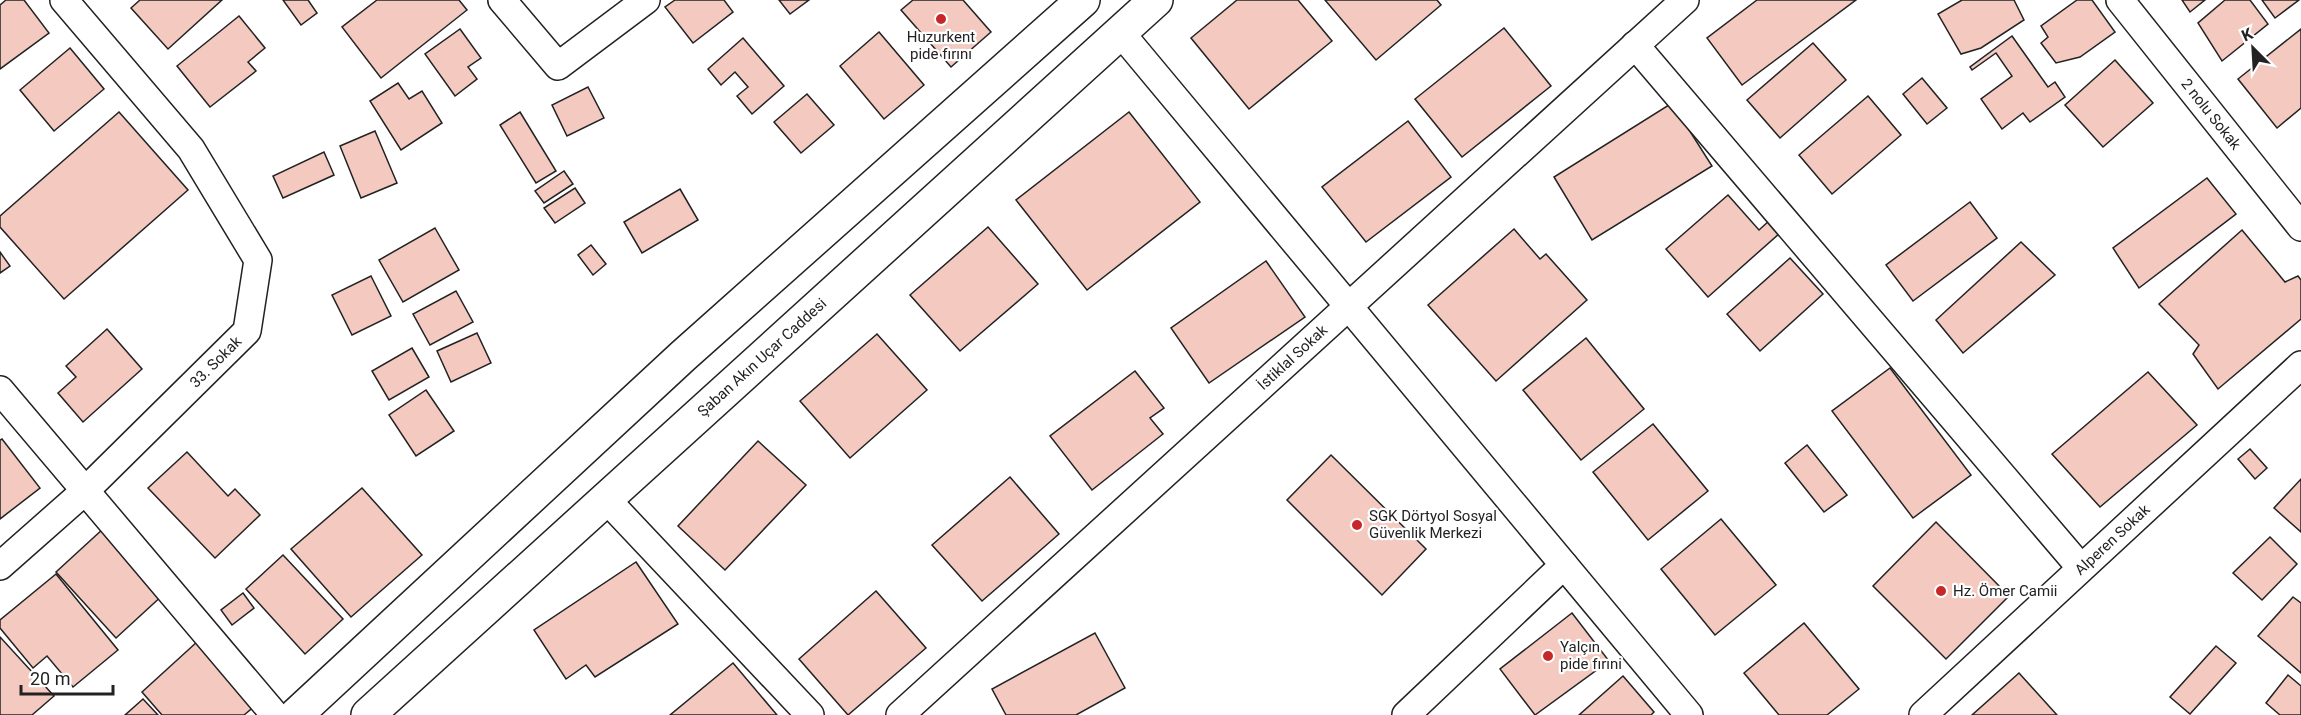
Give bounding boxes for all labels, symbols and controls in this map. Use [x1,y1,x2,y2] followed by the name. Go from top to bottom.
[934,12,948,26] marker: Huzurkent pide fırını
[2223,18,2283,78] north arrow
[2239,24,2256,46] text: K
[907,28,975,63] place label: Huzurkent pide fırını
[2177,75,2245,154] street label: 2 nolu Sokak
[694,294,830,421] street label: Şaban Akın Uçar Caddesi
[1254,321,1331,394] street label: İstiklal Sokak
[186,332,246,391] street label: 33. Sokak
[2071,500,2154,579] street label: Alperen Sokak
[1369,507,1497,542] place label: SGK Dörtyol Sosyal Güvenlik Merkezi
[1350,518,1364,532] marker: SGK Dörtyol Sosyal Güvenlik Merkezi
[1953,582,2057,600] place label: Hz. Ömer Camii
[1934,584,1948,598] marker: Hz. Ömer Camii
[1560,638,1622,673] place label: Yalçın pide fırıni
[1541,649,1555,663] marker: Yalçın pide fırıni
[21,658,112,696] scale bar
[30,668,70,689] text: 20 m

